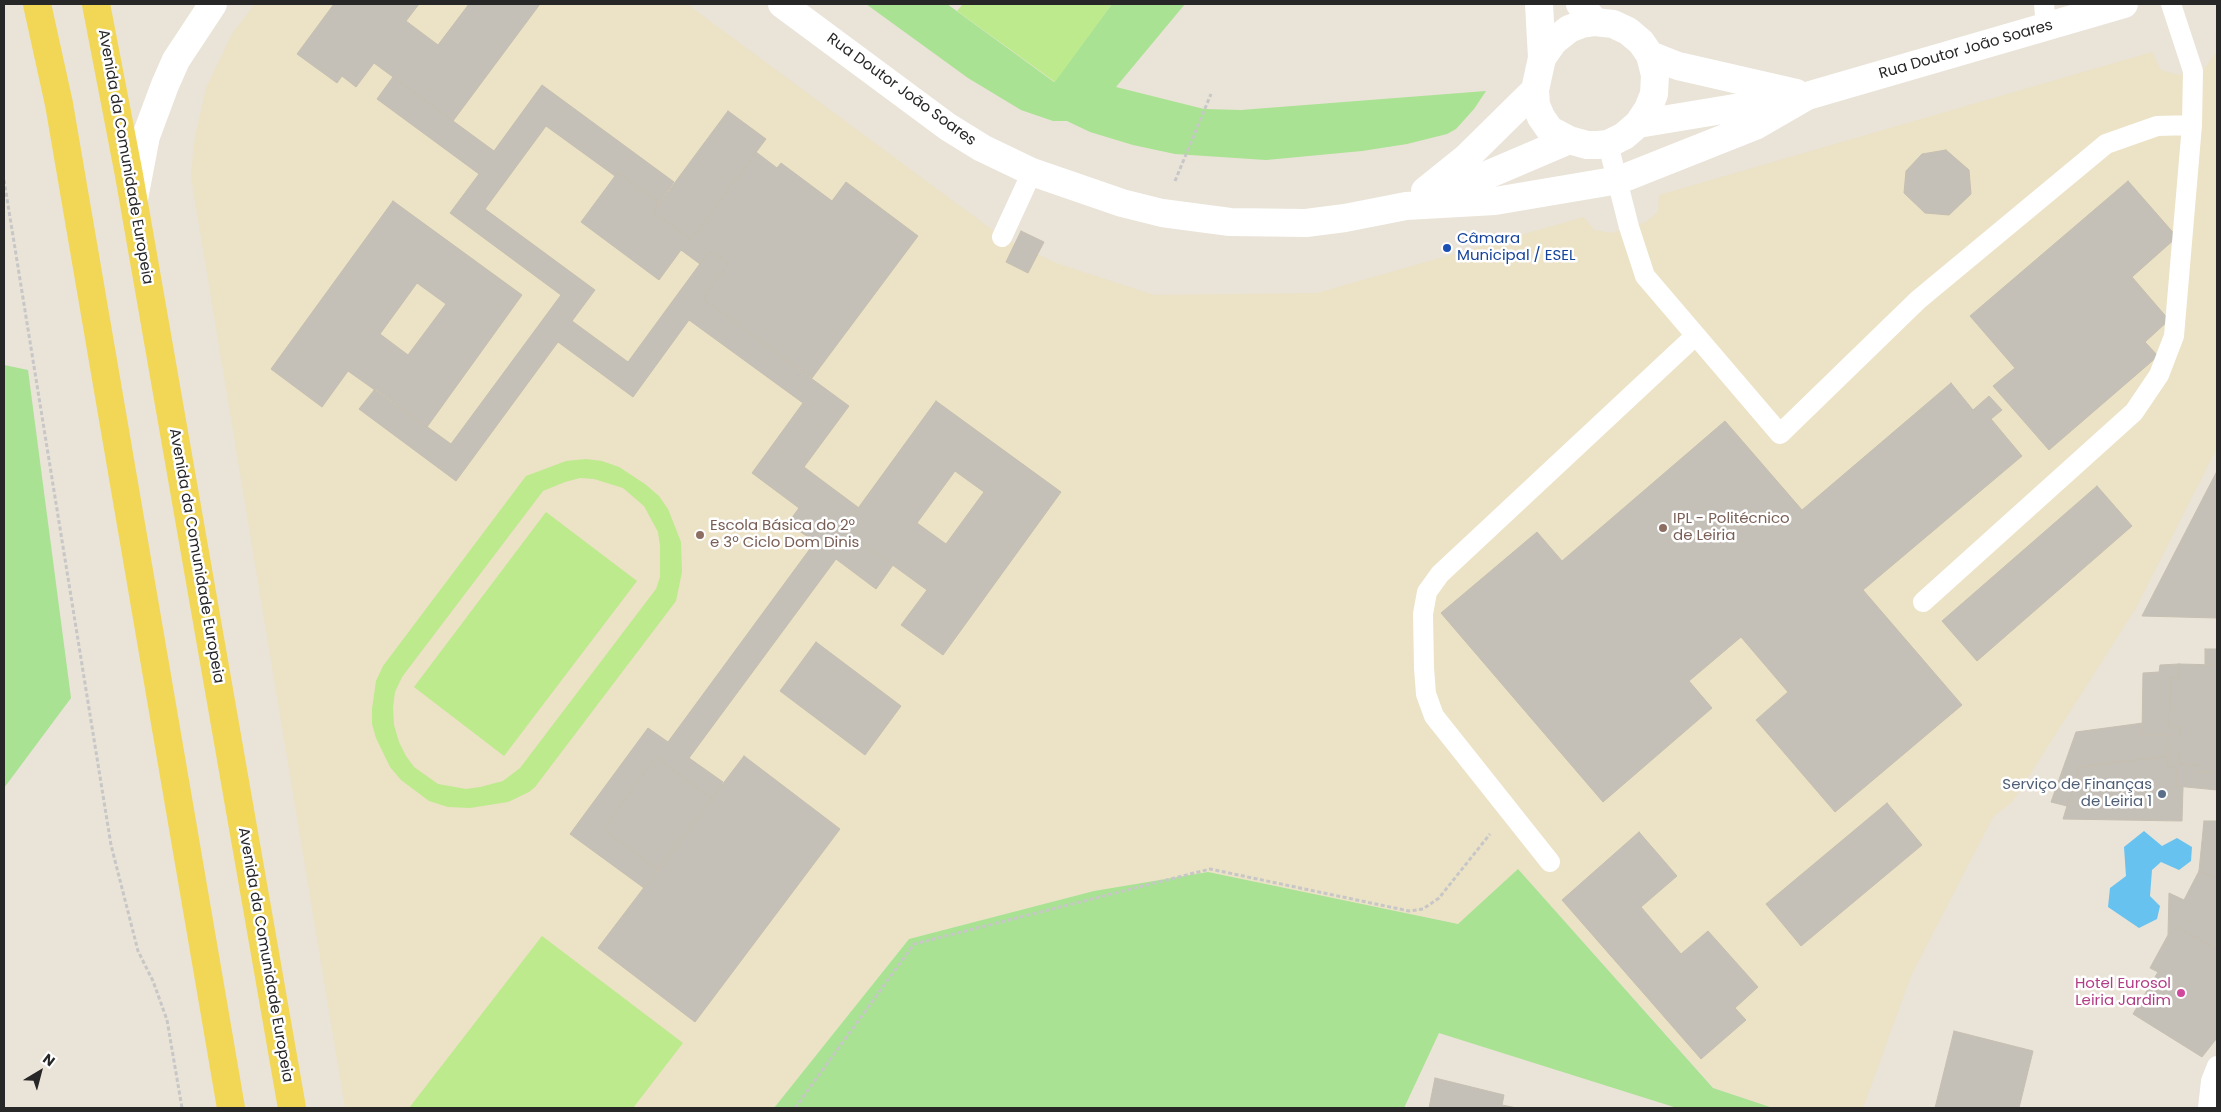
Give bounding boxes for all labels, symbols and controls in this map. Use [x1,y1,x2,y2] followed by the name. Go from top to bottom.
[1877,17,2055,83] street label: Rua Doutor João Soares
[94,28,156,286] street label: Avenida da Comunidade Europeia
[823,30,979,150] street label: Rua Doutor João Soares
[1457,230,1575,265] place label: Câmara Municipal / ESEL
[1441,242,1453,254] marker: Câmara Municipal / ESEL
[165,427,227,685] street label: Avenida da Comunidade Europeia
[1673,510,1790,545] place label: IPL - Politécnico de Leiria
[710,517,859,552] place label: Escola Básica do 2º e 3º Ciclo Dom Dinis
[1657,522,1669,534] marker: IPL - Politécnico de Leiria
[694,529,706,541] marker: Escola Básica do 2º e 3º Ciclo Dom Dinis
[2002,776,2152,811] place label: Serviço de Finanças de Leiria 1
[2156,788,2168,800] marker: Serviço de Finanças de Leiria 1
[234,826,296,1084] street label: Avenida da Comunidade Europeia
[2075,975,2171,1010] place label: Hotel Eurosol Leiria Jardim
[2175,987,2187,999] marker: Hotel Eurosol Leiria Jardim
[15,1047,65,1097] north arrow
[39,1049,59,1071] text: N

